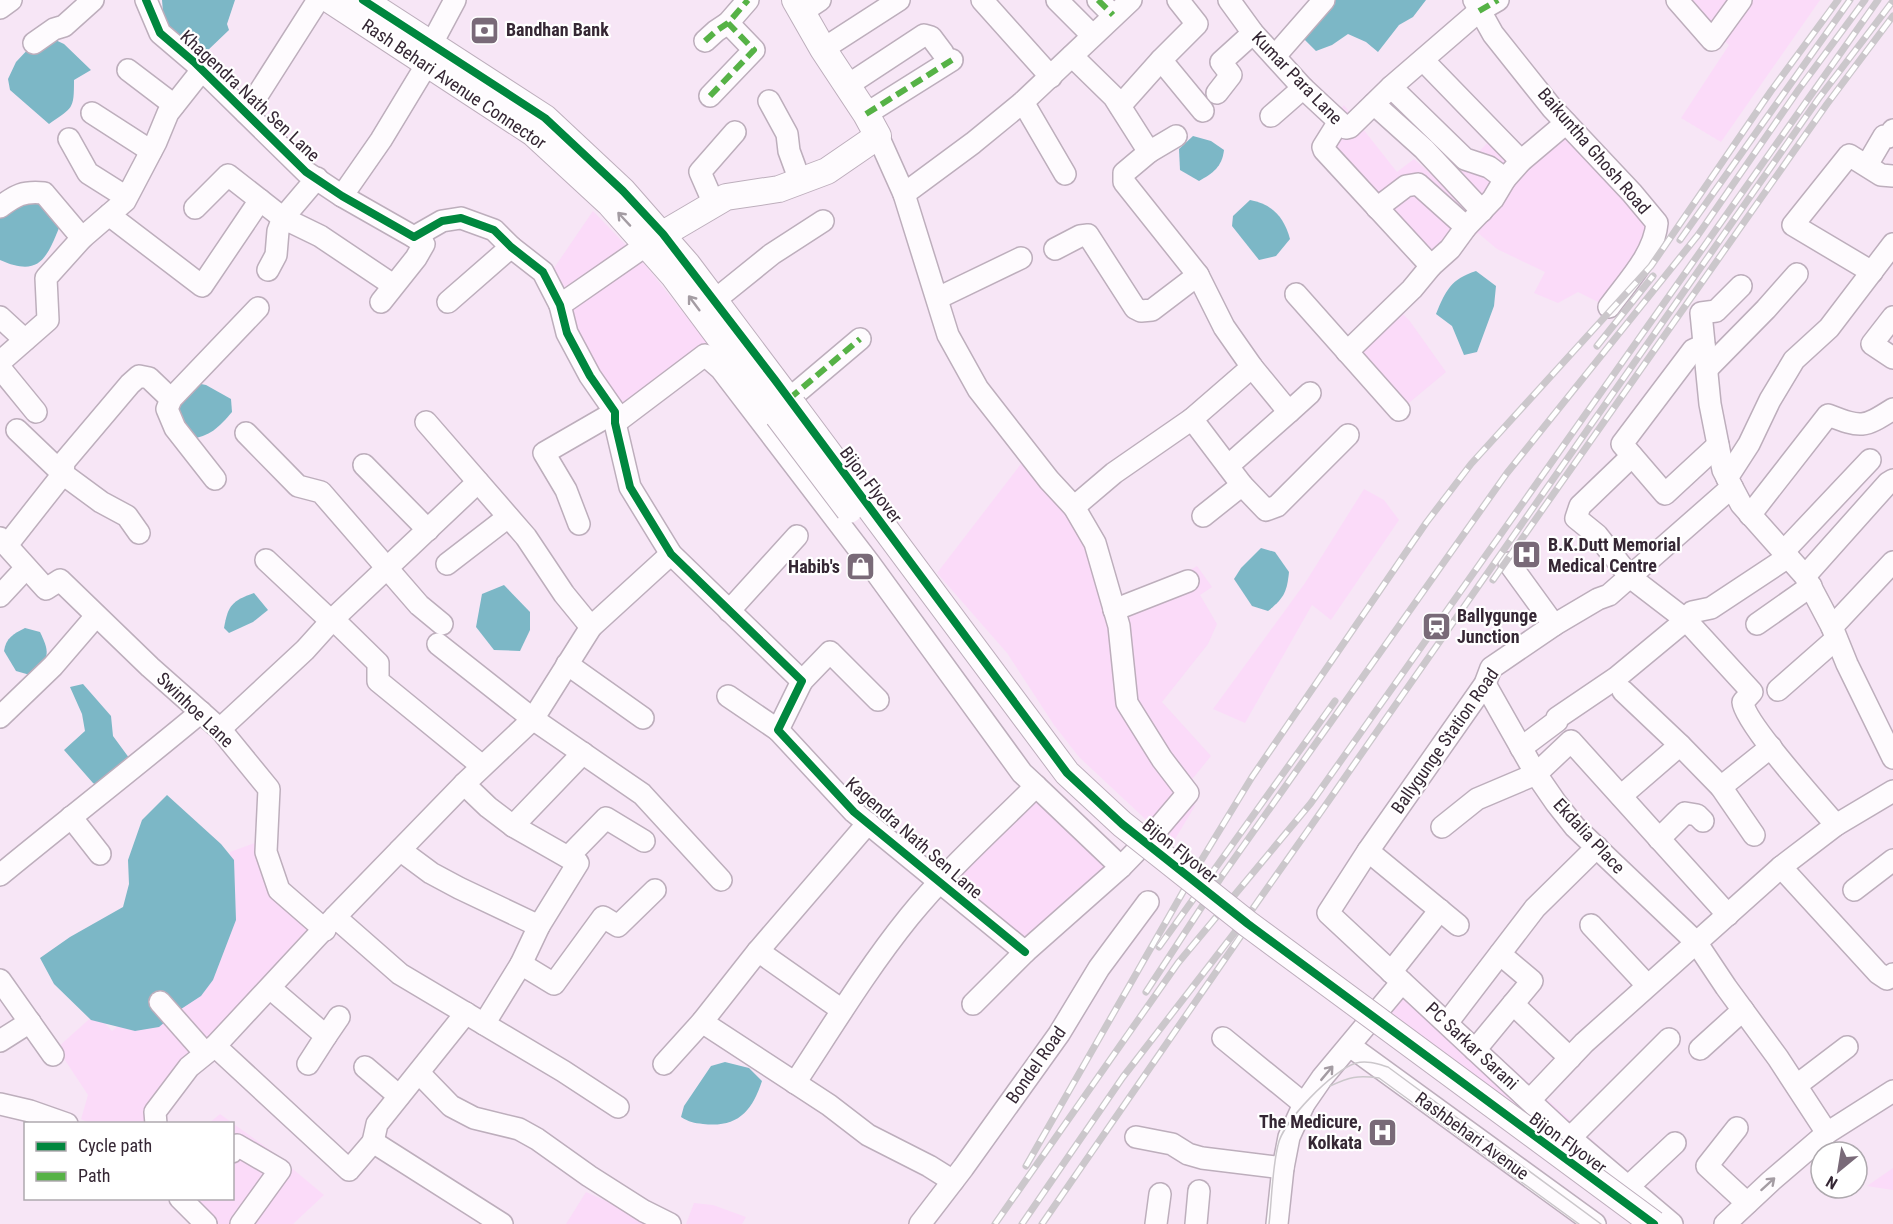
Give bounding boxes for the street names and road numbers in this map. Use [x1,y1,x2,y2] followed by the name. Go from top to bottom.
[358,14,551,153] street label: Rash Behari Avenue Connector
[176,26,324,166] street label: Khagendra Nath Sen Lane
[1248,27,1347,128] street label: Kumar Para Lane
[1534,83,1655,218] street label: Baikuntha Ghosh Road
[836,442,907,528] street label: Bijon Flyover
[1386,664,1503,817] street label: Ballygunge Station Road
[153,668,238,751] street label: Swinhoe Lane
[842,773,987,903] street label: Kagendra Nath Sen Lane
[1549,794,1629,878] street label: Ekdalia Place
[1139,814,1222,888] street label: Bijon Flyover
[1422,997,1523,1094] street label: PC Sarkar Sarani
[1001,1022,1070,1107] street label: Bondel Road
[1411,1087,1533,1184] street label: Rashbehari Avenue
[1526,1108,1611,1178] street label: Bijon Flyover

